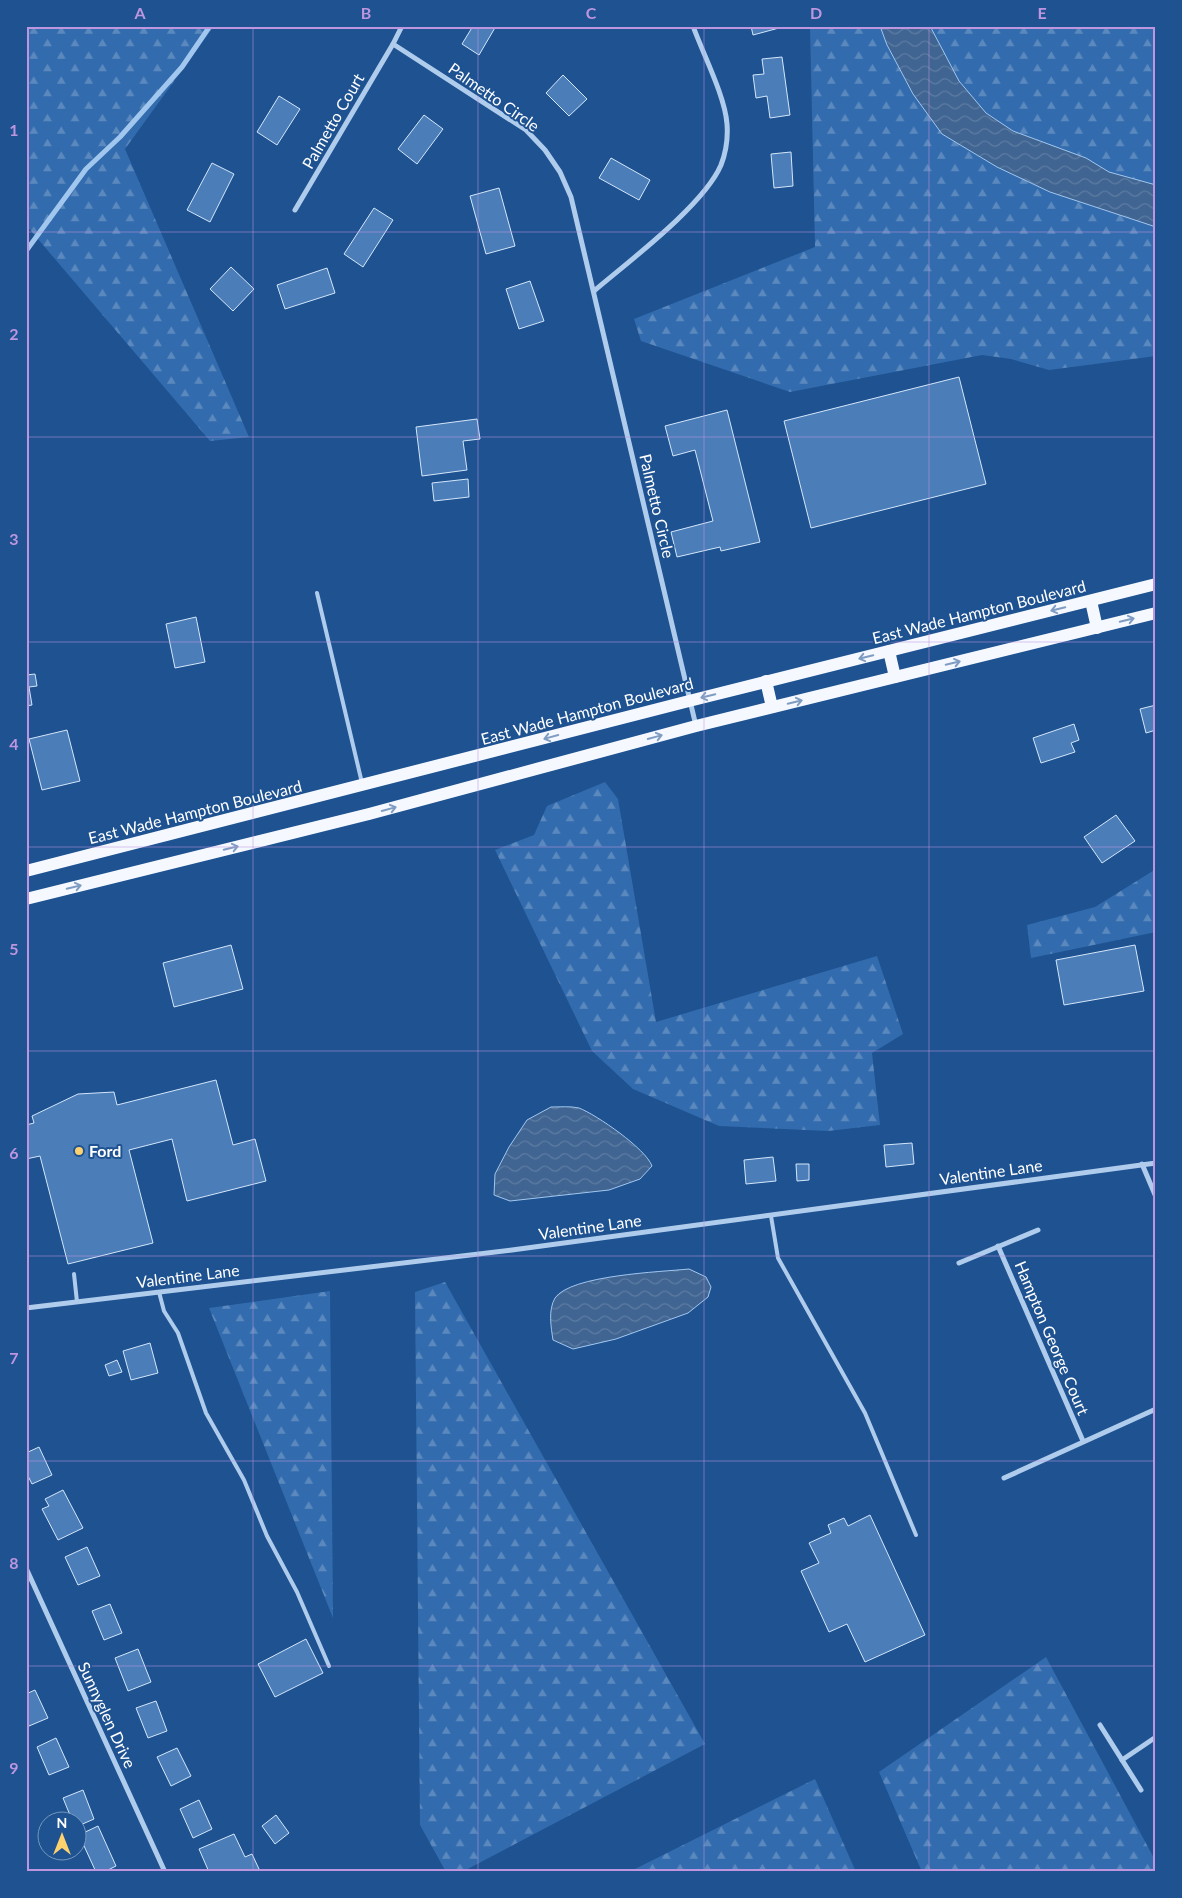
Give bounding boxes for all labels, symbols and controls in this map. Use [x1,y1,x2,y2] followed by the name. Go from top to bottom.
[133,3,146,22] text: A
[361,3,371,22] text: B
[586,3,597,22] text: C
[810,3,822,22] text: D
[1037,3,1047,22] text: E
[445,58,543,135] street label: Palmetto Circle
[298,70,368,172] street label: Palmetto Court
[9,120,19,139] text: 1
[9,324,19,343] text: 2
[636,452,679,560] street label: Palmetto Circle
[9,529,19,548] text: 3
[870,576,1088,647] street label: East Wade Hampton Boulevard
[1050,605,1066,614] one-way arrow
[1119,615,1135,624] one-way arrow
[858,652,874,662] one-way arrow
[944,658,960,667] one-way arrow
[479,673,695,748] street label: East Wade Hampton Boulevard
[701,692,717,701] one-way arrow
[786,697,802,706] one-way arrow
[646,732,662,741] one-way arrow
[543,733,559,742] one-way arrow
[9,734,19,753] text: 4
[86,776,304,847] street label: East Wade Hampton Boulevard
[380,803,396,813] one-way arrow
[223,843,239,852] one-way arrow
[65,882,81,891] one-way arrow
[9,939,19,958] text: 5
[89,1141,121,1160] place label: Ford
[9,1143,19,1162] text: 6
[73,1145,85,1157] marker: Ford
[938,1155,1044,1188] street label: Valentine Lane
[537,1210,643,1243] street label: Valentine Lane
[1011,1258,1094,1418] street label: Hampton George Court
[135,1260,240,1291] street label: Valentine Lane
[9,1348,19,1367] text: 7
[9,1553,19,1572] text: 8
[75,1659,140,1771] street label: Sunnyglen Drive
[9,1758,19,1777] text: 9
[38,1810,88,1860] north arrow
[57,1814,67,1831] text: N

